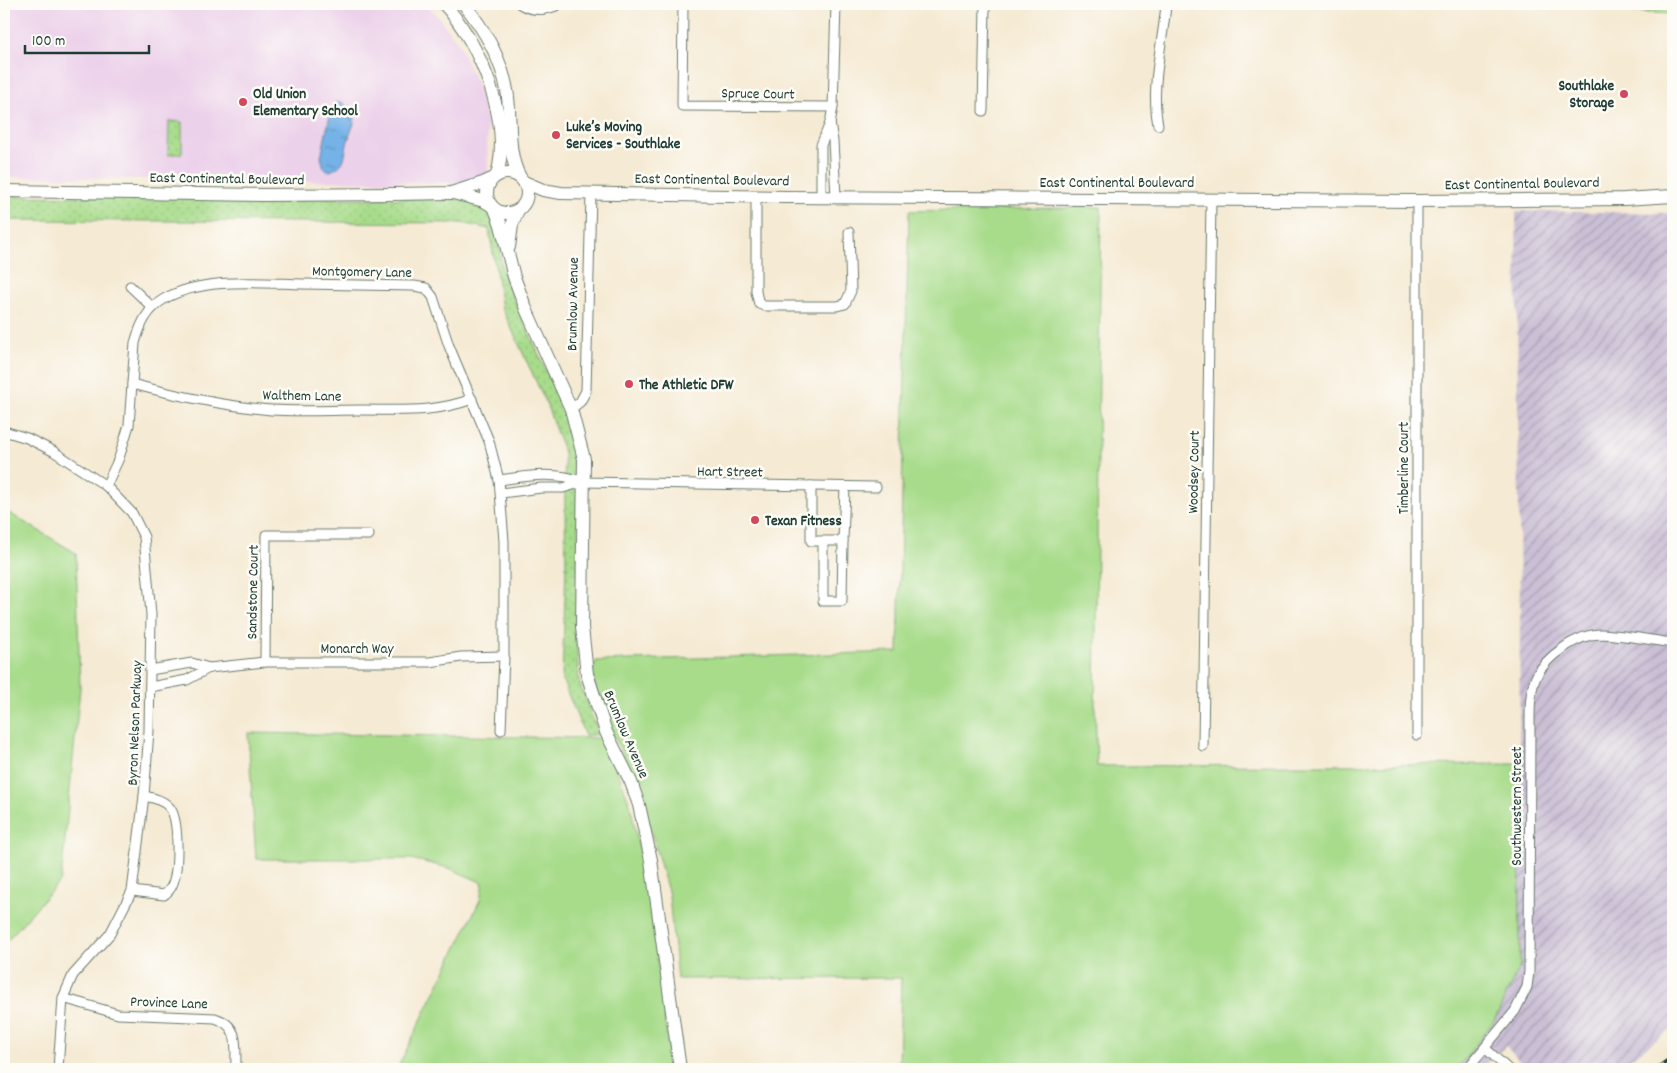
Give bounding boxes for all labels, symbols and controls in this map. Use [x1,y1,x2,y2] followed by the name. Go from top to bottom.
[25,22,149,54] scale bar
[32,31,65,53] text: 100 m
[1558,76,1614,115] place label: Southlake Storage
[721,83,795,107] street label: Spruce Court
[253,84,358,123] place label: Old Union Elementary School
[1618,88,1630,100] marker: Southlake Storage
[237,96,249,108] marker: Old Union Elementary School
[566,117,681,156] place label: Luke’s Moving Services - Southlake
[550,129,562,141] marker: Luke’s Moving Services - Southlake
[149,168,305,192] street label: East Continental Boulevard
[634,169,790,193] street label: East Continental Boulevard
[1040,173,1194,195] street label: East Continental Boulevard
[1444,173,1600,197] street label: East Continental Boulevard
[562,257,586,351] street label: Brumlow Avenue
[312,261,412,285] street label: Montgomery Lane
[639,375,734,397] place label: The Athletic DFW
[623,378,635,390] marker: The Athletic DFW
[262,385,342,409] street label: Walthem Lane
[1394,421,1416,514] street label: Timberline Court
[1183,430,1207,514] street label: Woodsey Court
[697,461,763,485] street label: Hart Street
[765,511,842,533] place label: Texan Fitness
[749,514,761,526] marker: Texan Fitness
[242,544,266,640] street label: Sandstone Court
[320,639,394,661] street label: Monarch Way
[123,659,149,786] street label: Byron Nelson Parkway
[597,687,654,783] street label: Brumlow Avenue
[1507,746,1529,866] street label: Southwestern Street
[130,992,209,1016] street label: Province Lane

